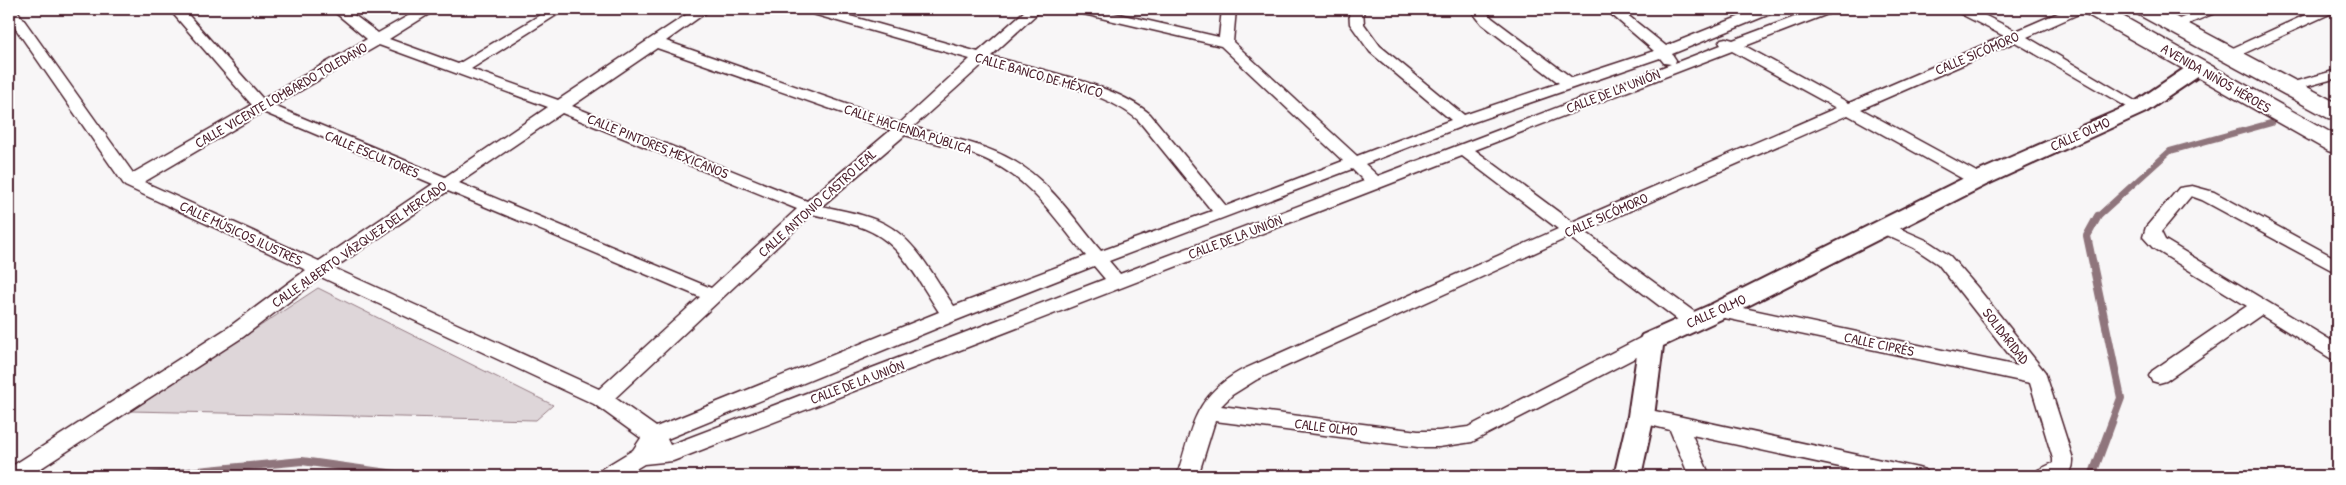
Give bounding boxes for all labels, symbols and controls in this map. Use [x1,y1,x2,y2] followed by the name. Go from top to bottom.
[1932,26,2022,79] street label: CALLE SICÓMORO
[191,37,371,152] street label: CALLE VICENTE LOMBARDO TOLEDANO
[2158,38,2275,117] street label: AVENIDA NIÑOS HÉROES
[973,47,1105,102] street label: CALLE BANCO DE MÉXICO
[1563,64,1663,117] street label: CALLE DE LA UNIÓN
[842,99,975,158] street label: CALLE HACIENDA PÚBLICA
[585,108,732,183] street label: CALLE PINTORES MEXICANOS
[2047,112,2113,155] street label: CALLE OLMO
[322,125,423,182] street label: CALLE ESCULTORES
[753,144,880,261] street label: CALLE ANTONIO CASTRO LEAL
[267,176,450,312] street label: CALLE ALBERTO VÁZQUEZ DEL MERCADO
[1561,188,1651,241] street label: CALLE SICÓMORO
[177,196,306,270] street label: CALLE MÚSICOS ILUSTRES
[1185,210,1285,263] street label: CALLE DE LA UNIÓN
[1683,289,1749,332] street label: CALLE OLMO
[1979,304,2034,368] street label: SOLIDARIDAD
[1842,327,1916,360] street label: CALLE CIPRÉS
[807,355,907,408] street label: CALLE DE LA UNIÓN
[1293,413,1359,440] street label: CALLE OLMO

